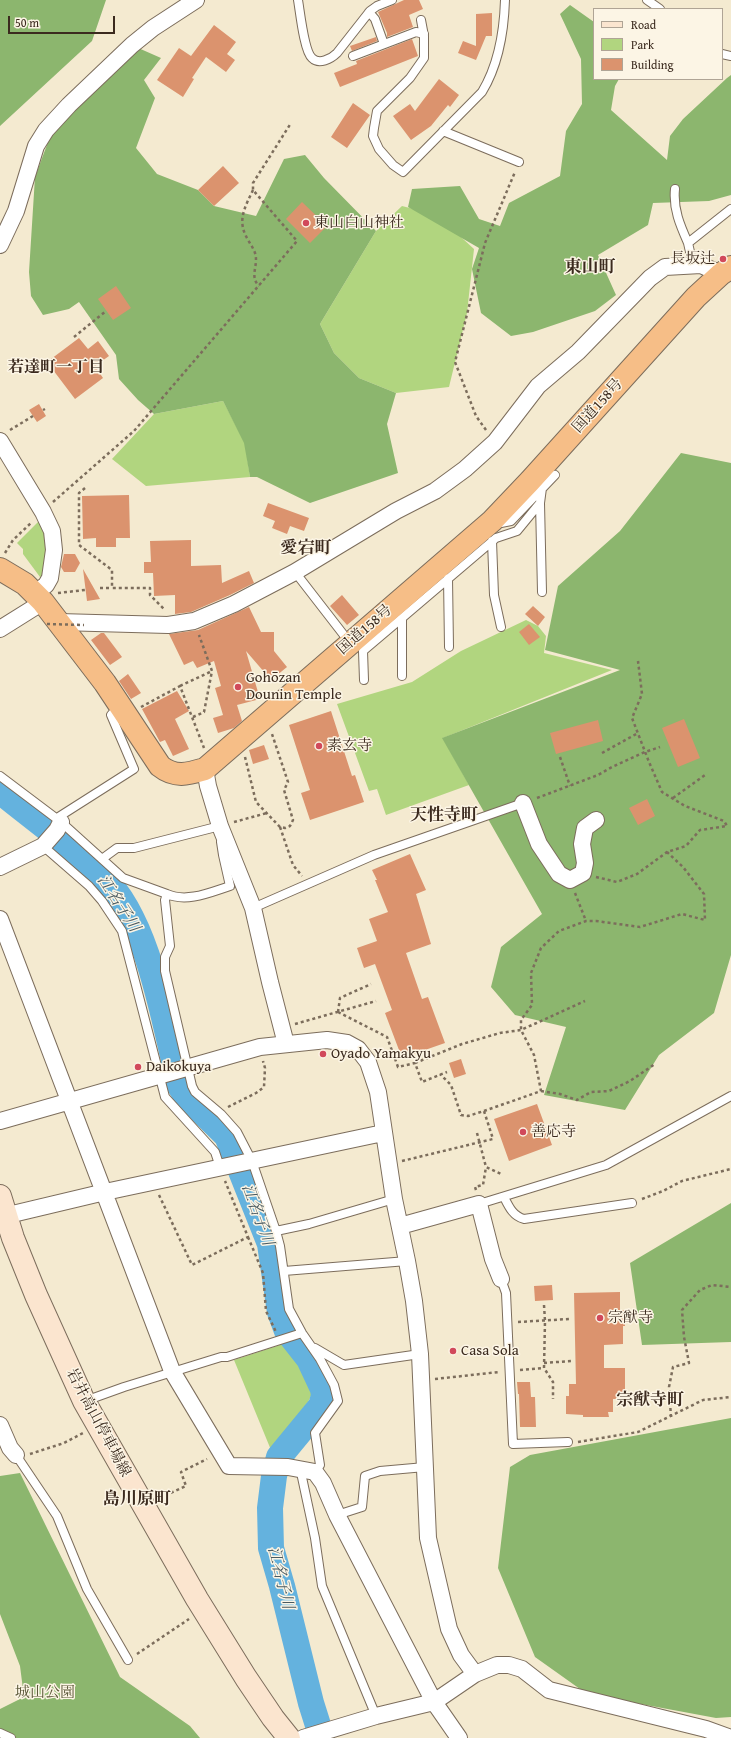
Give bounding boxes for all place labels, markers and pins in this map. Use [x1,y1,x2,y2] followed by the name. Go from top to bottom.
[314,214,404,232] place label: 東山白山神社
[301,218,311,228] marker: 東山白山神社
[670,250,715,268] place label: 長坂辻
[718,254,728,264] marker: 長坂辻
[246,669,342,704] place label: Gohōzan Dounin Temple
[233,682,243,692] marker: Gohōzan Dounin Temple
[327,737,372,755] place label: 素玄寺
[314,741,324,751] marker: 素玄寺
[331,1045,431,1063] place label: Oyado Yamakyu
[318,1049,328,1059] marker: Oyado Yamakyu
[146,1058,211,1076] place label: Daikokuya
[133,1062,143,1072] marker: Daikokuya
[531,1123,576,1141] place label: 善応寺
[518,1127,528,1137] marker: 善応寺
[608,1309,653,1327] place label: 宗猷寺
[595,1313,605,1323] marker: 宗猷寺
[461,1342,519,1360] place label: Casa Sola
[448,1346,458,1356] marker: Casa Sola

